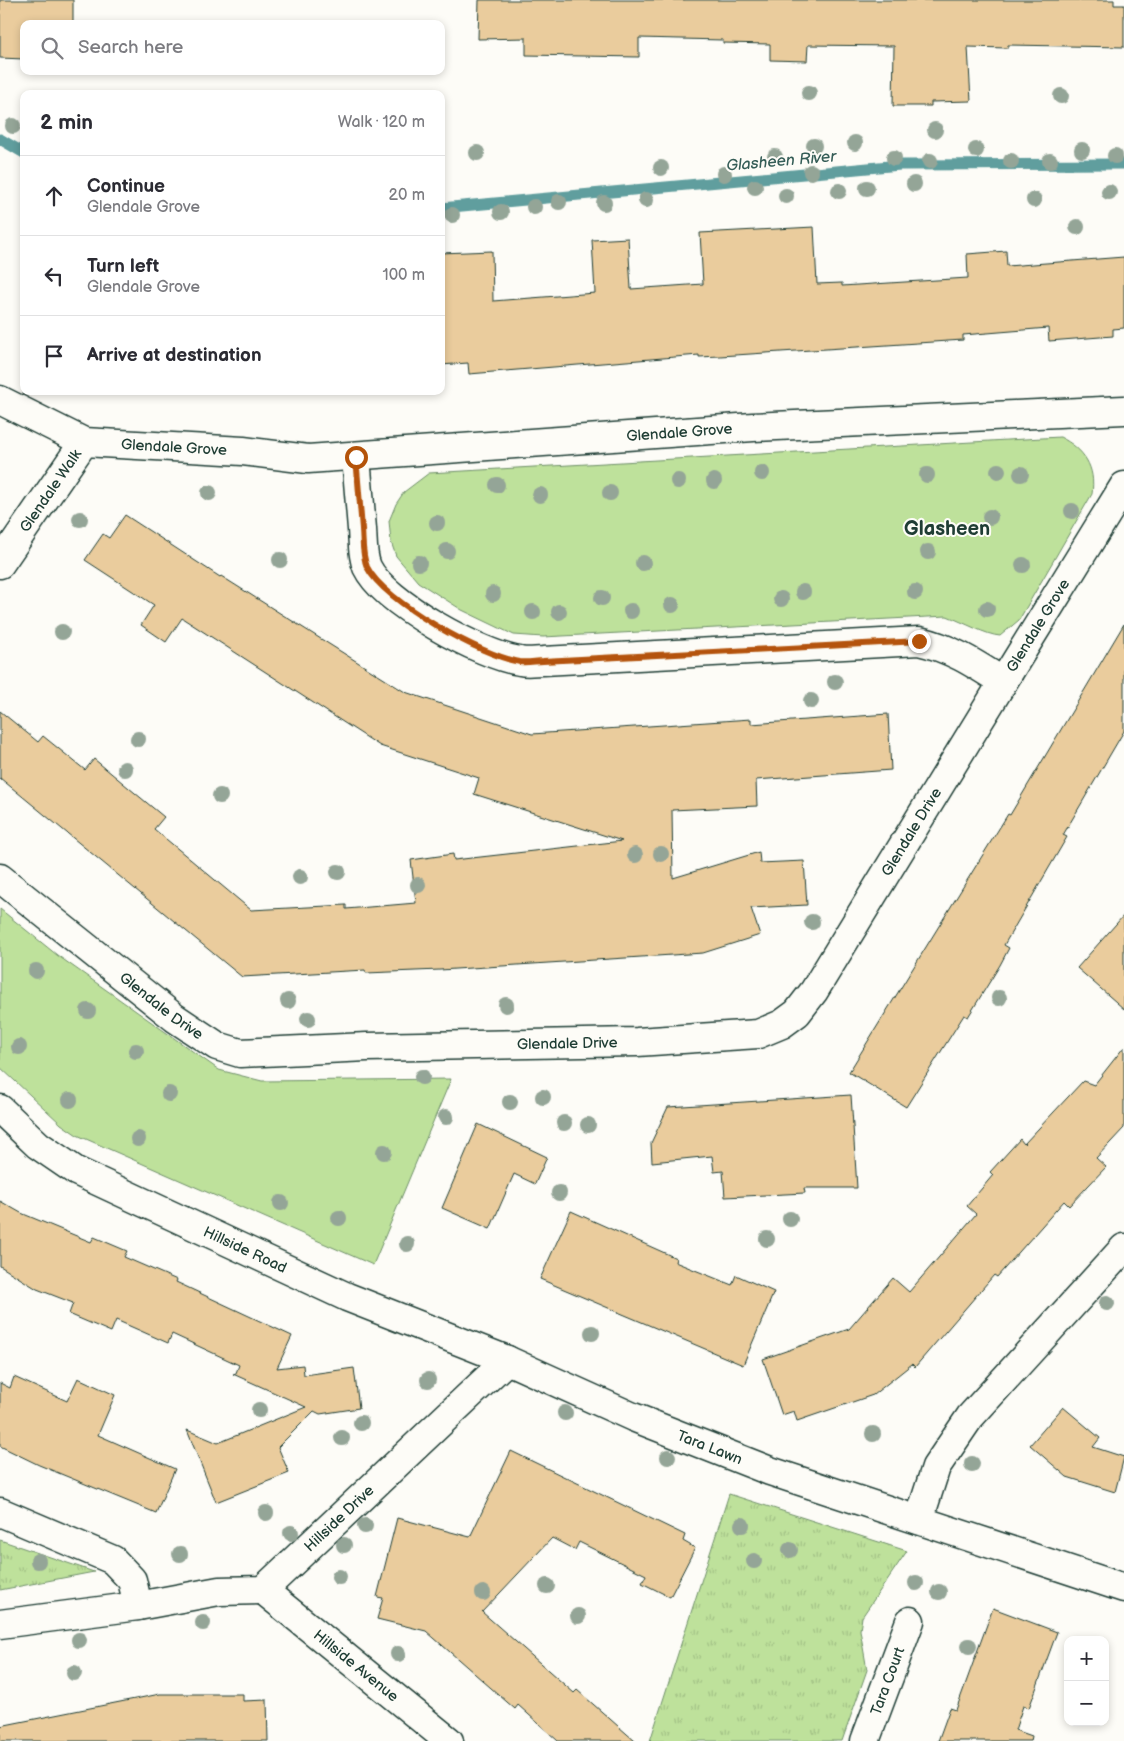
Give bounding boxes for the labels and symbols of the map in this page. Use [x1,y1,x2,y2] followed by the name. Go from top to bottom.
[725,147,838,176] water label: Glasheen River
[626,420,733,446] street label: Glendale Grove
[120,435,227,460] street label: Glendale Grove
[16,445,86,536] street label: Glendale Walk
[345,446,368,469] route start
[904,517,990,541] district label: Glasheen
[1002,576,1074,676] street label: Glendale Grove
[908,630,931,653] route end
[877,784,946,880] street label: Glendale Drive
[115,968,207,1044] street label: Glendale Drive
[517,1033,618,1054] street label: Glendale Drive
[200,1223,290,1278] street label: Hillside Road
[674,1426,745,1469] street label: Tara Lawn
[300,1481,378,1556] street label: Hillside Drive
[309,1626,402,1706] street label: Hillside Avenue
[867,1644,909,1718] street label: Tara Court

